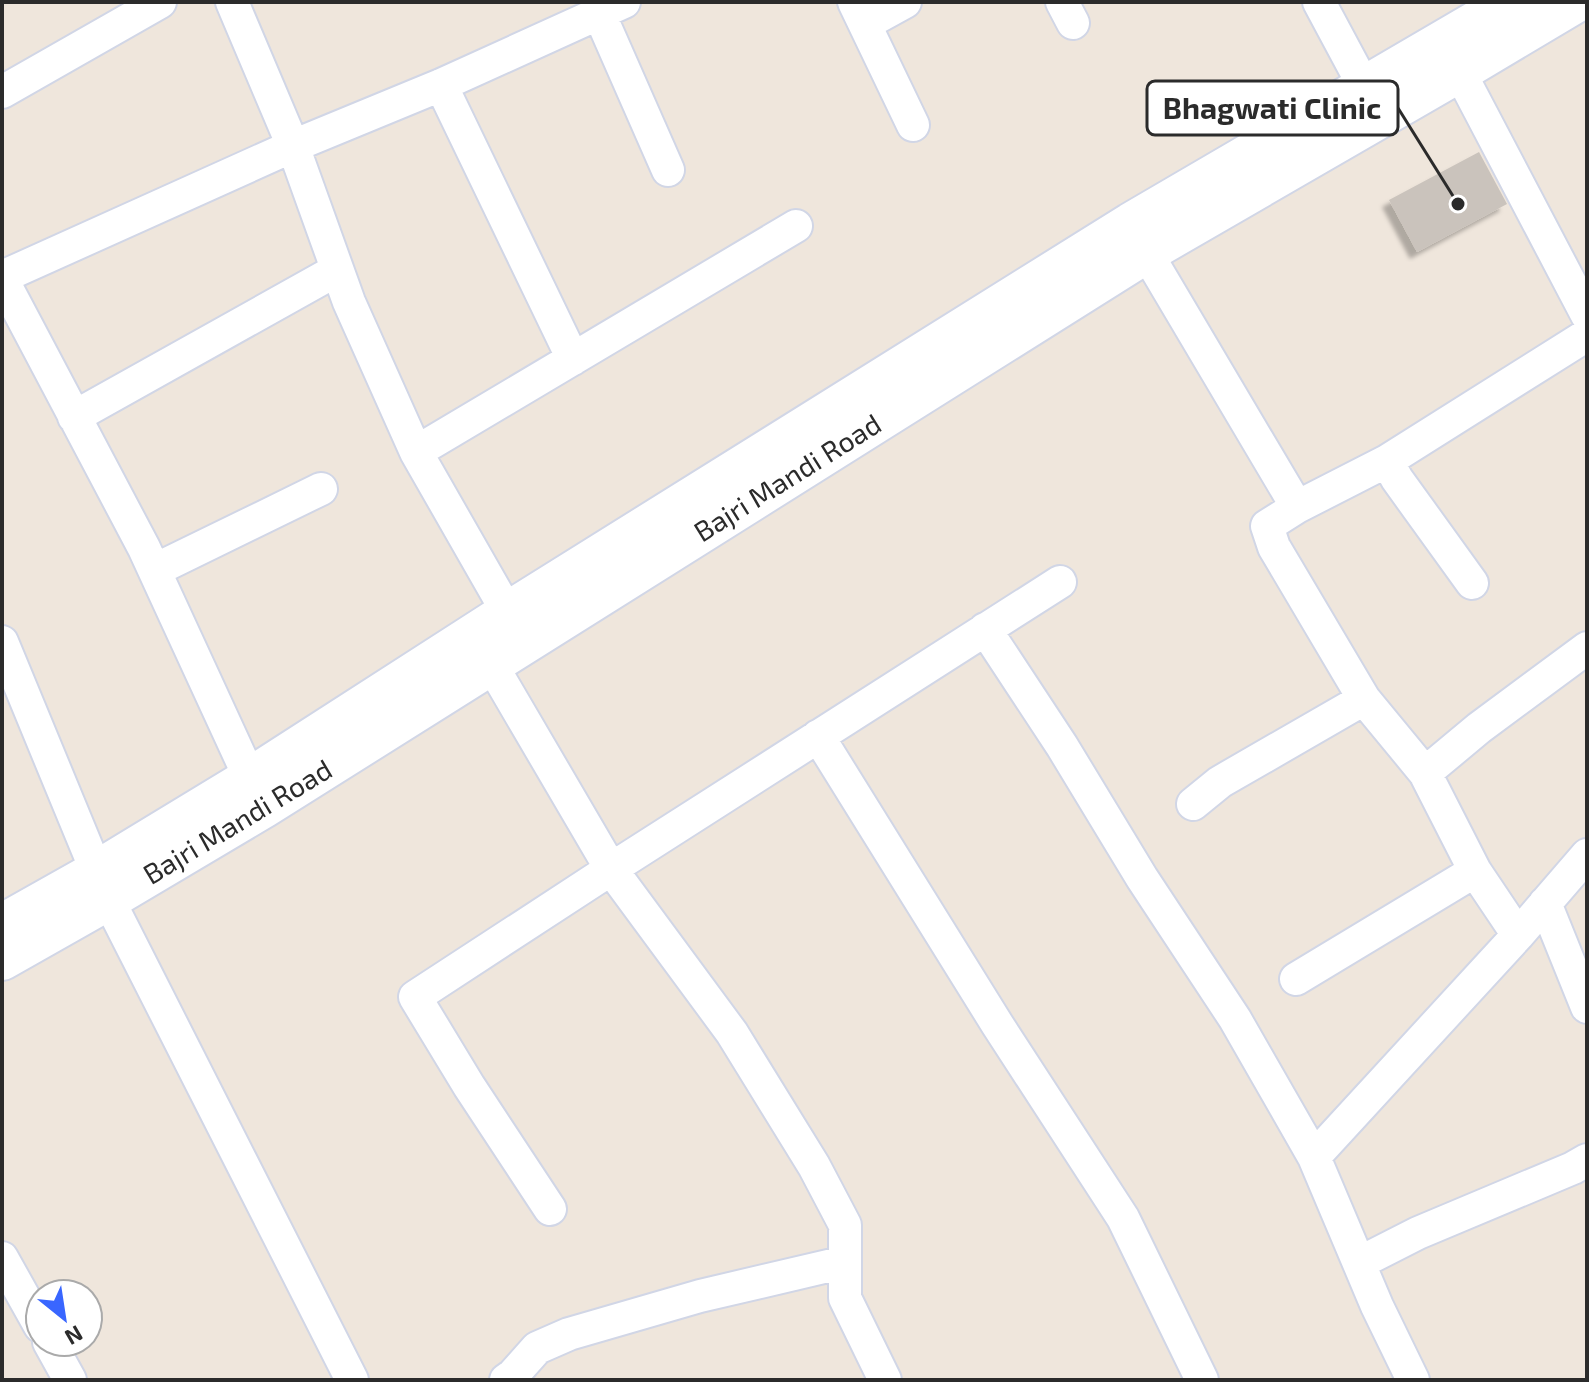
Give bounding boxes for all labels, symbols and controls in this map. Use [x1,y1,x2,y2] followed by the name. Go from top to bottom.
[1147,81,1398,135] callout: Bhagwati Clinic
[1163,89,1381,125] text: Bhagwati Clinic
[687,406,887,548] street label: Bajri Mandi Road
[137,751,337,891] street label: Bajri Mandi Road
[24,1278,104,1358] north arrow
[61,1321,88,1351] text: N

